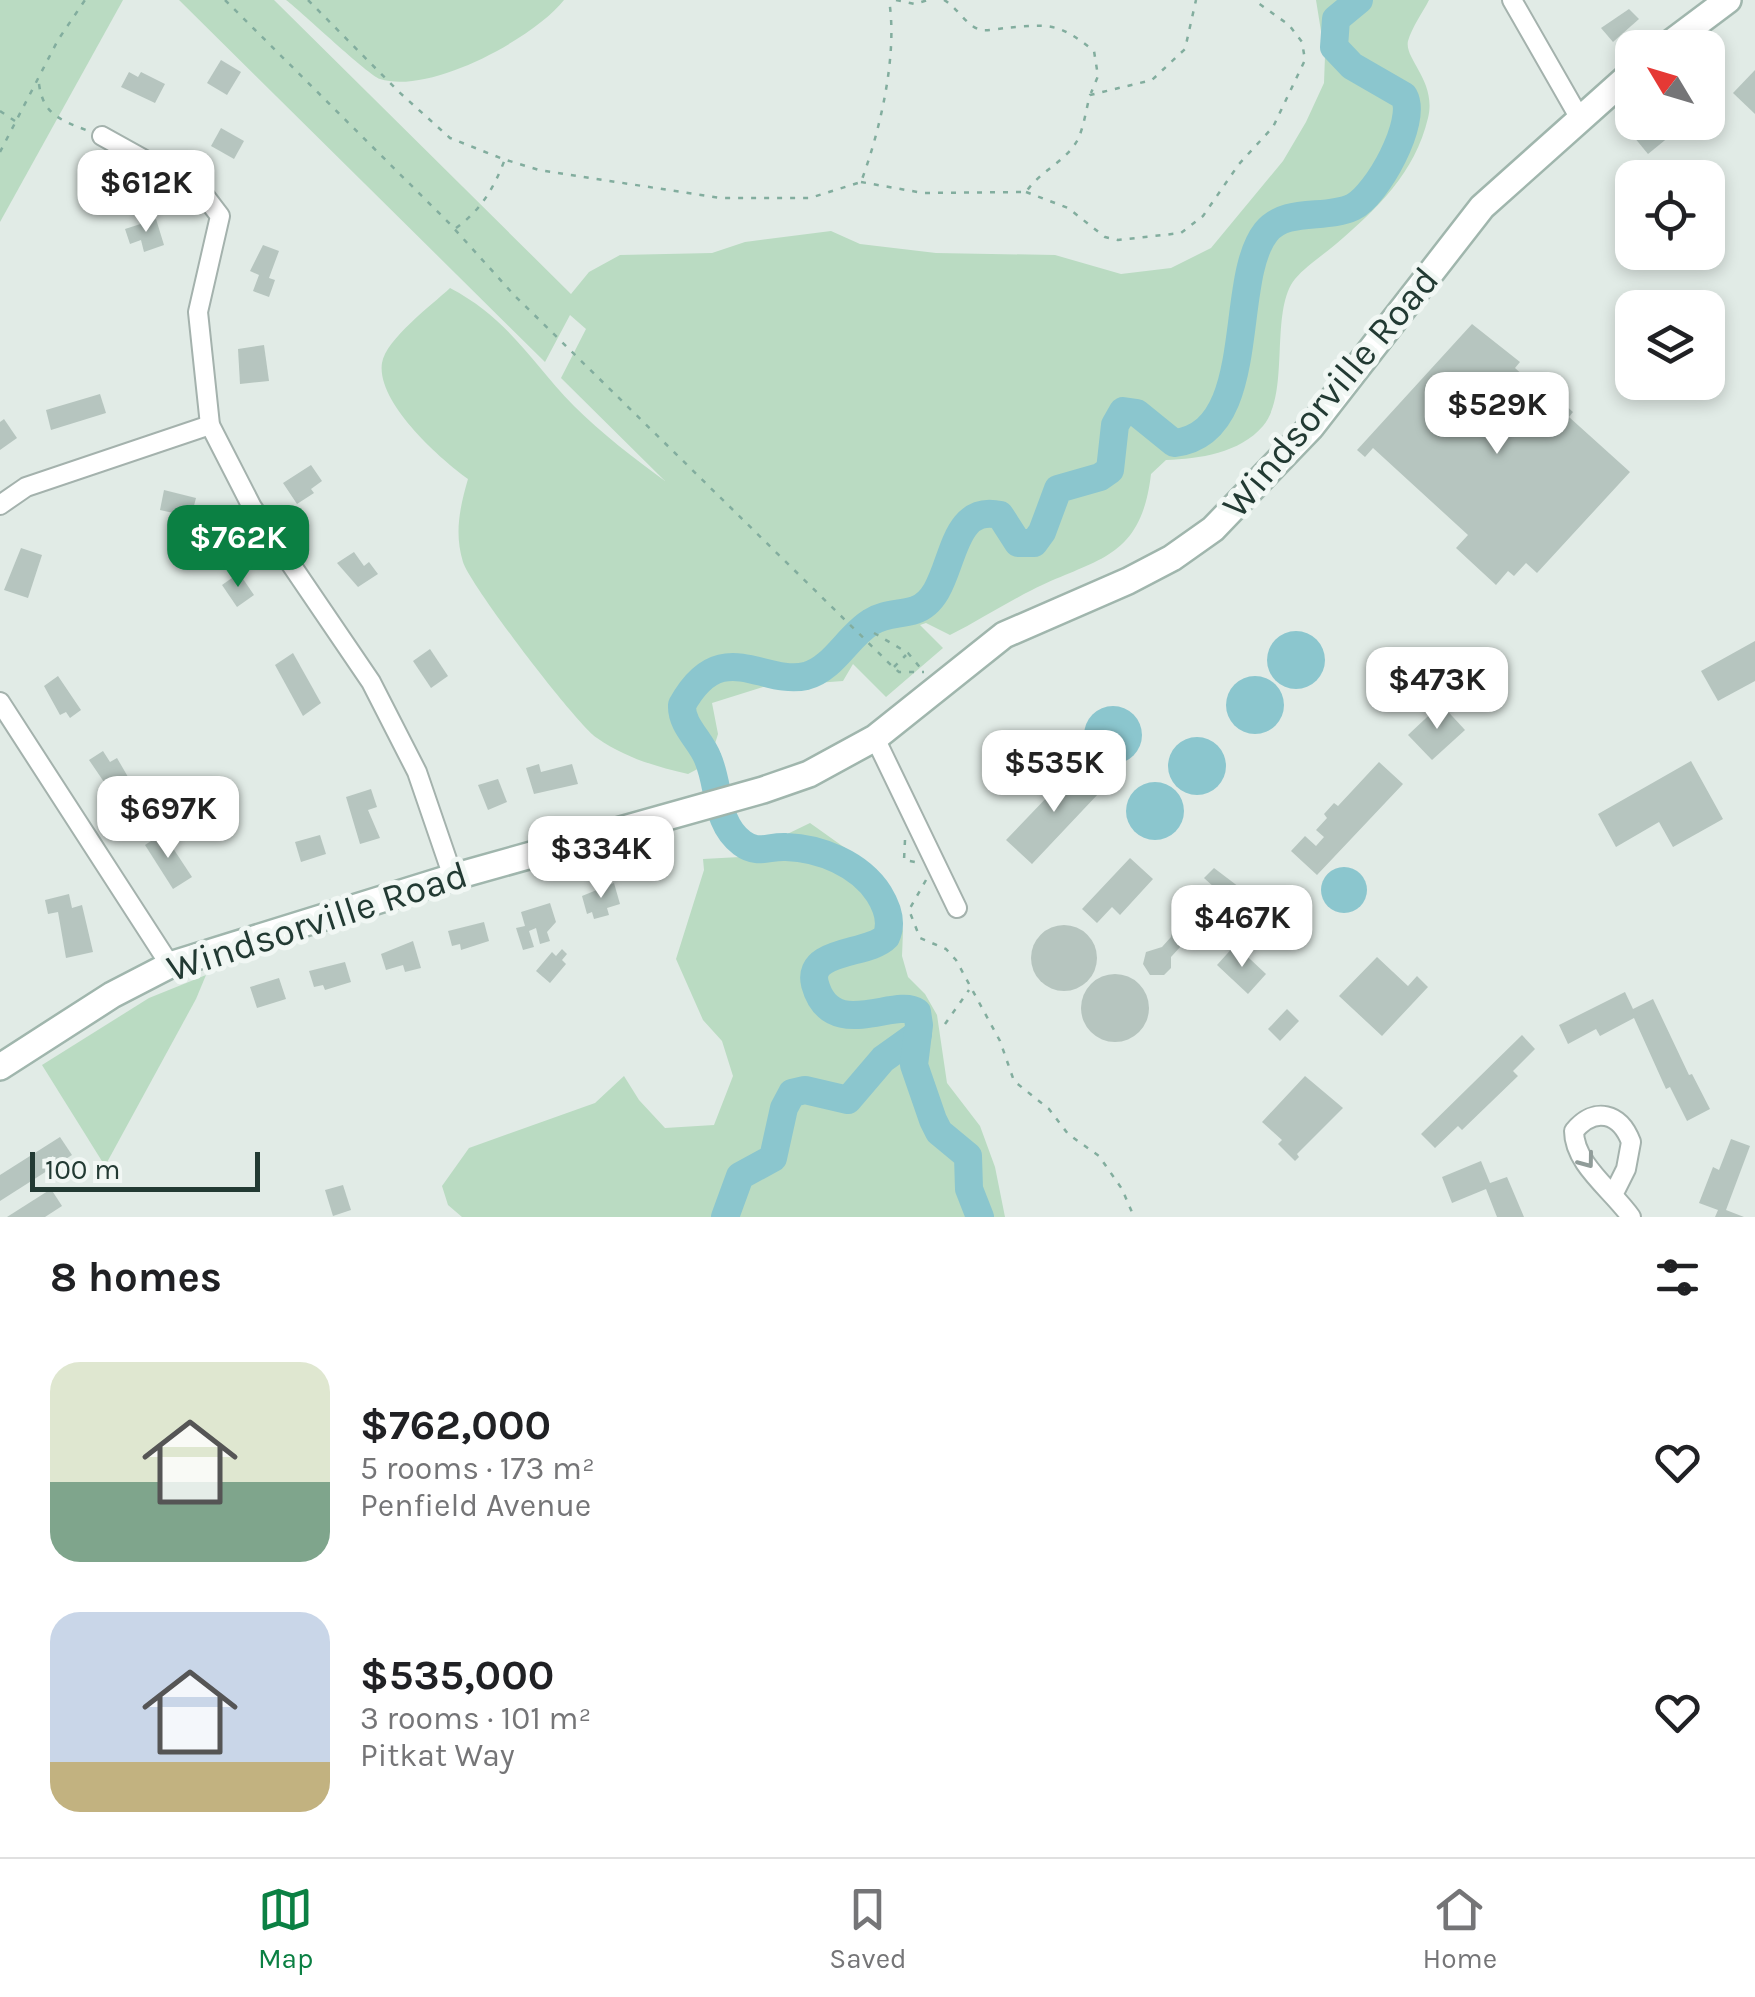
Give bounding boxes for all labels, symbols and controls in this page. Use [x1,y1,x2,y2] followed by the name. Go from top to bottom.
[1615,30,1725,140] north arrow
[1615,30,1725,400] map controls
[76,150,216,235] pin: $612K
[1615,160,1725,270] button: locate
[99,164,193,201] text: $612K
[1213,258,1448,527] street label: Windsorville Road
[1615,290,1725,400] button: layers
[1427,372,1567,457] pin: $529K
[1447,386,1547,423] text: $529K
[168,505,308,590] pin: $762K
[189,519,287,556] text: $762K
[1367,647,1507,732] pin: $473K
[1388,661,1486,698] text: $473K
[984,730,1124,815] pin: $535K
[1004,744,1104,781] text: $535K
[98,776,238,861] pin: $697K
[119,790,217,827] text: $697K
[531,816,671,901] pin: $334K
[550,830,652,867] text: $334K
[161,852,473,991] street label: Windsorville Road
[1172,885,1312,970] pin: $467K
[1193,899,1291,936] text: $467K
[30,1147,260,1192] scale bar
[1575,1150,1592,1168] one-way arrow
[45,1153,120,1186] text: 100 m
[1650,1250,1705,1305] icon: filters
[50,1252,222,1302] text: 8 homes
[360,1400,551,1450] text: $762,000
[130,1402,250,1522] icon: home
[1650,1435,1705,1490] icon: heart
[360,1450,595,1487] text: 5 rooms · 173 m²
[360,1487,591,1524] text: Penfield Avenue
[360,1650,554,1700] text: $535,000
[130,1652,250,1772] icon: home
[1650,1685,1705,1740] icon: heart
[360,1700,591,1737] text: 3 rooms · 101 m²
[360,1737,515,1774] text: Pitkat Way
[258,1882,313,1975] tab: Map
[829,1882,907,1975] tab: Saved
[1422,1882,1497,1975] tab: Home

